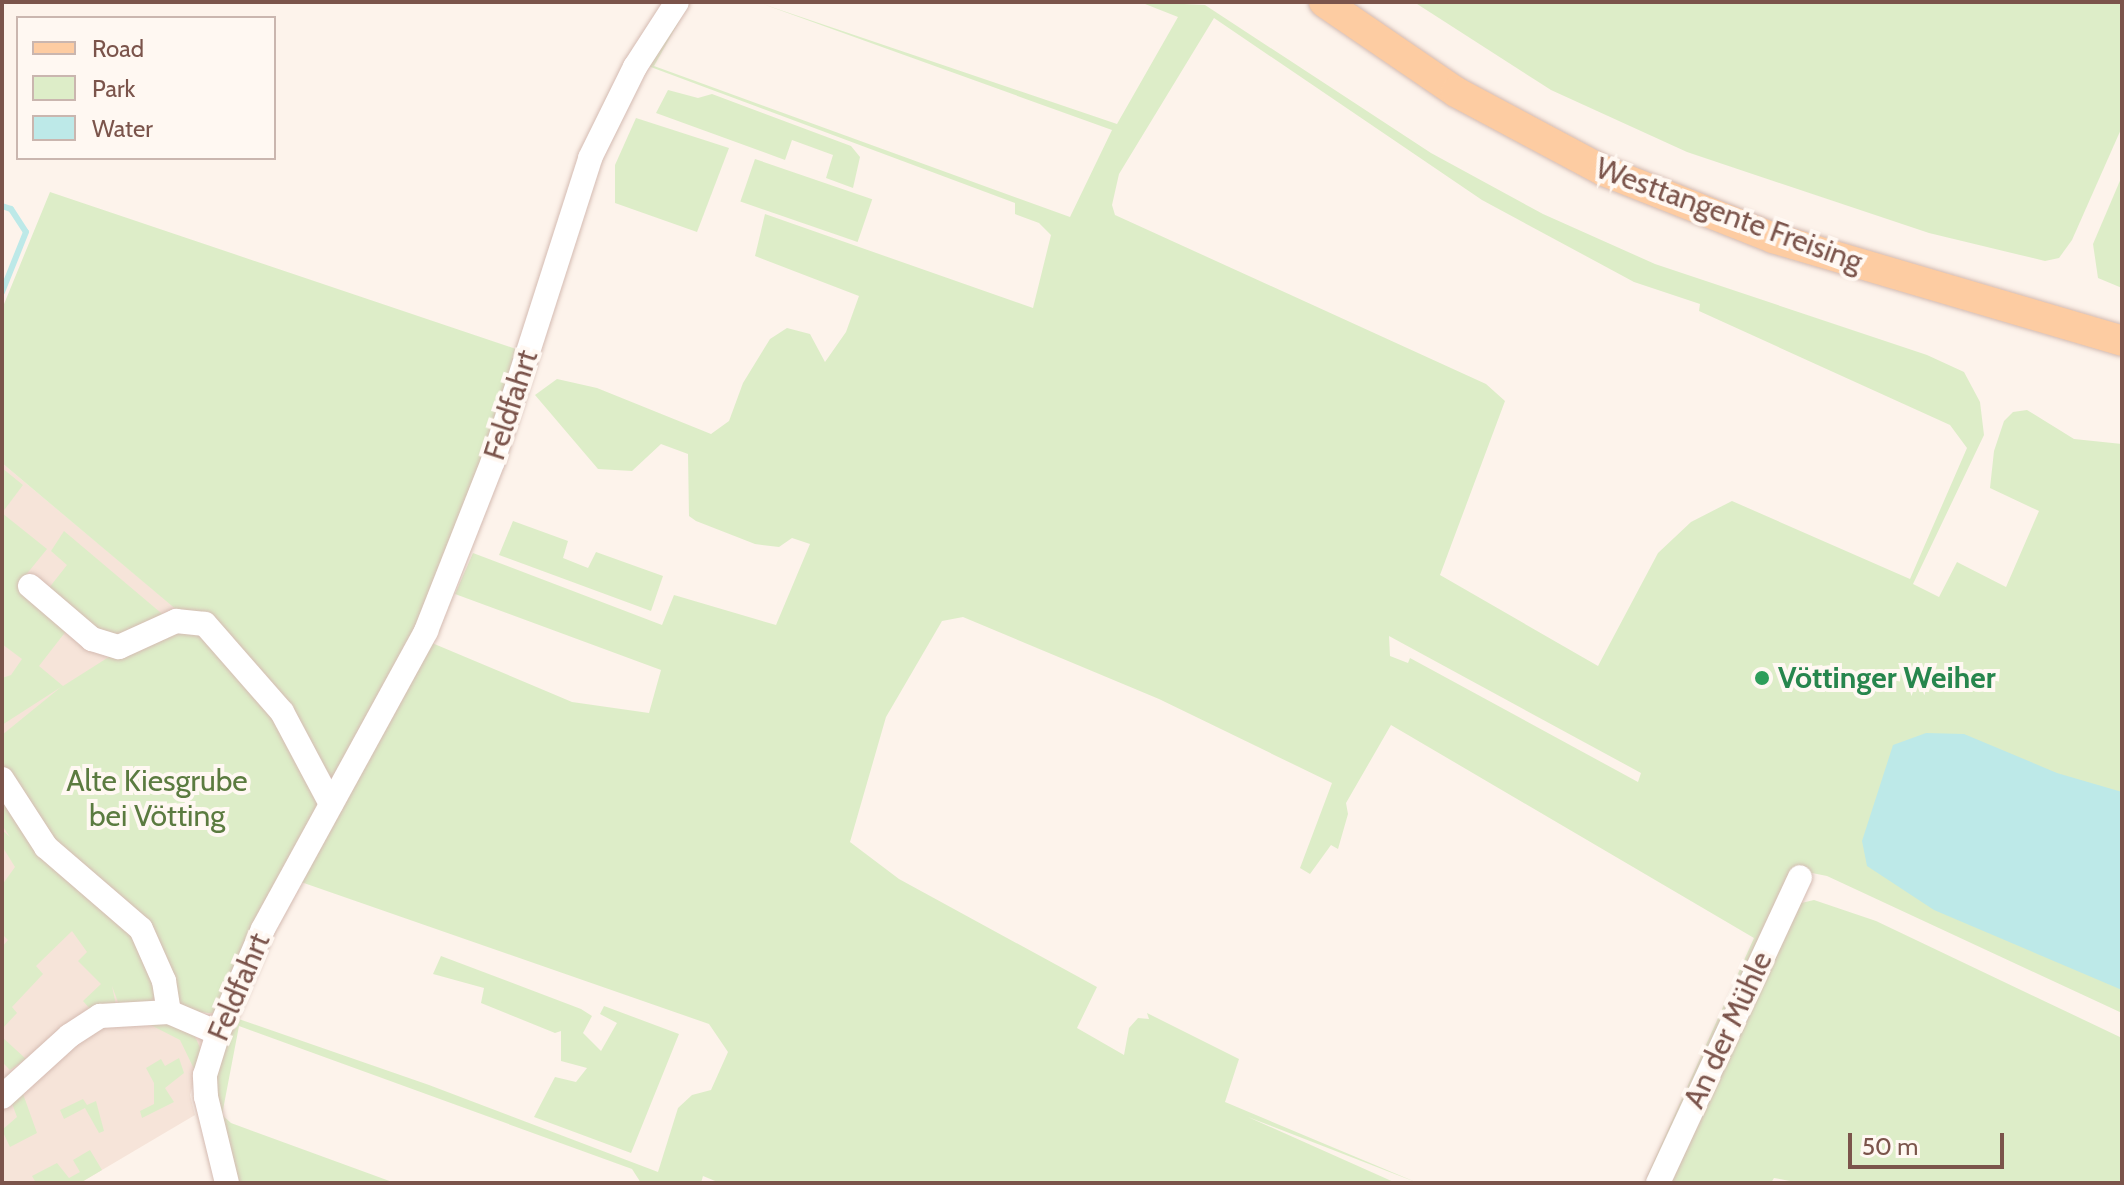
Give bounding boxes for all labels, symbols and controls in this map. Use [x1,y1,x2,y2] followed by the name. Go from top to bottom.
[16,16,276,160] legend
[92,34,144,63] text: Road
[92,74,135,103] text: Park
[92,114,153,143] text: Water
[1591,150,1867,280] street label: Westtangente Freising
[476,346,546,464] street label: Feldfahrt
[1778,660,1996,696] place label: Vöttinger Weiher
[1753,669,1771,687] marker: Vöttinger Weiher
[66,763,248,834] park label: Alte Kiesgrube bei Vötting
[200,928,278,1046] street label: Feldfahrt
[1676,946,1780,1114] street label: An der Mühle
[1852,1117,2008,1167] scale bar
[1862,1132,1918,1161] text: 50 m

